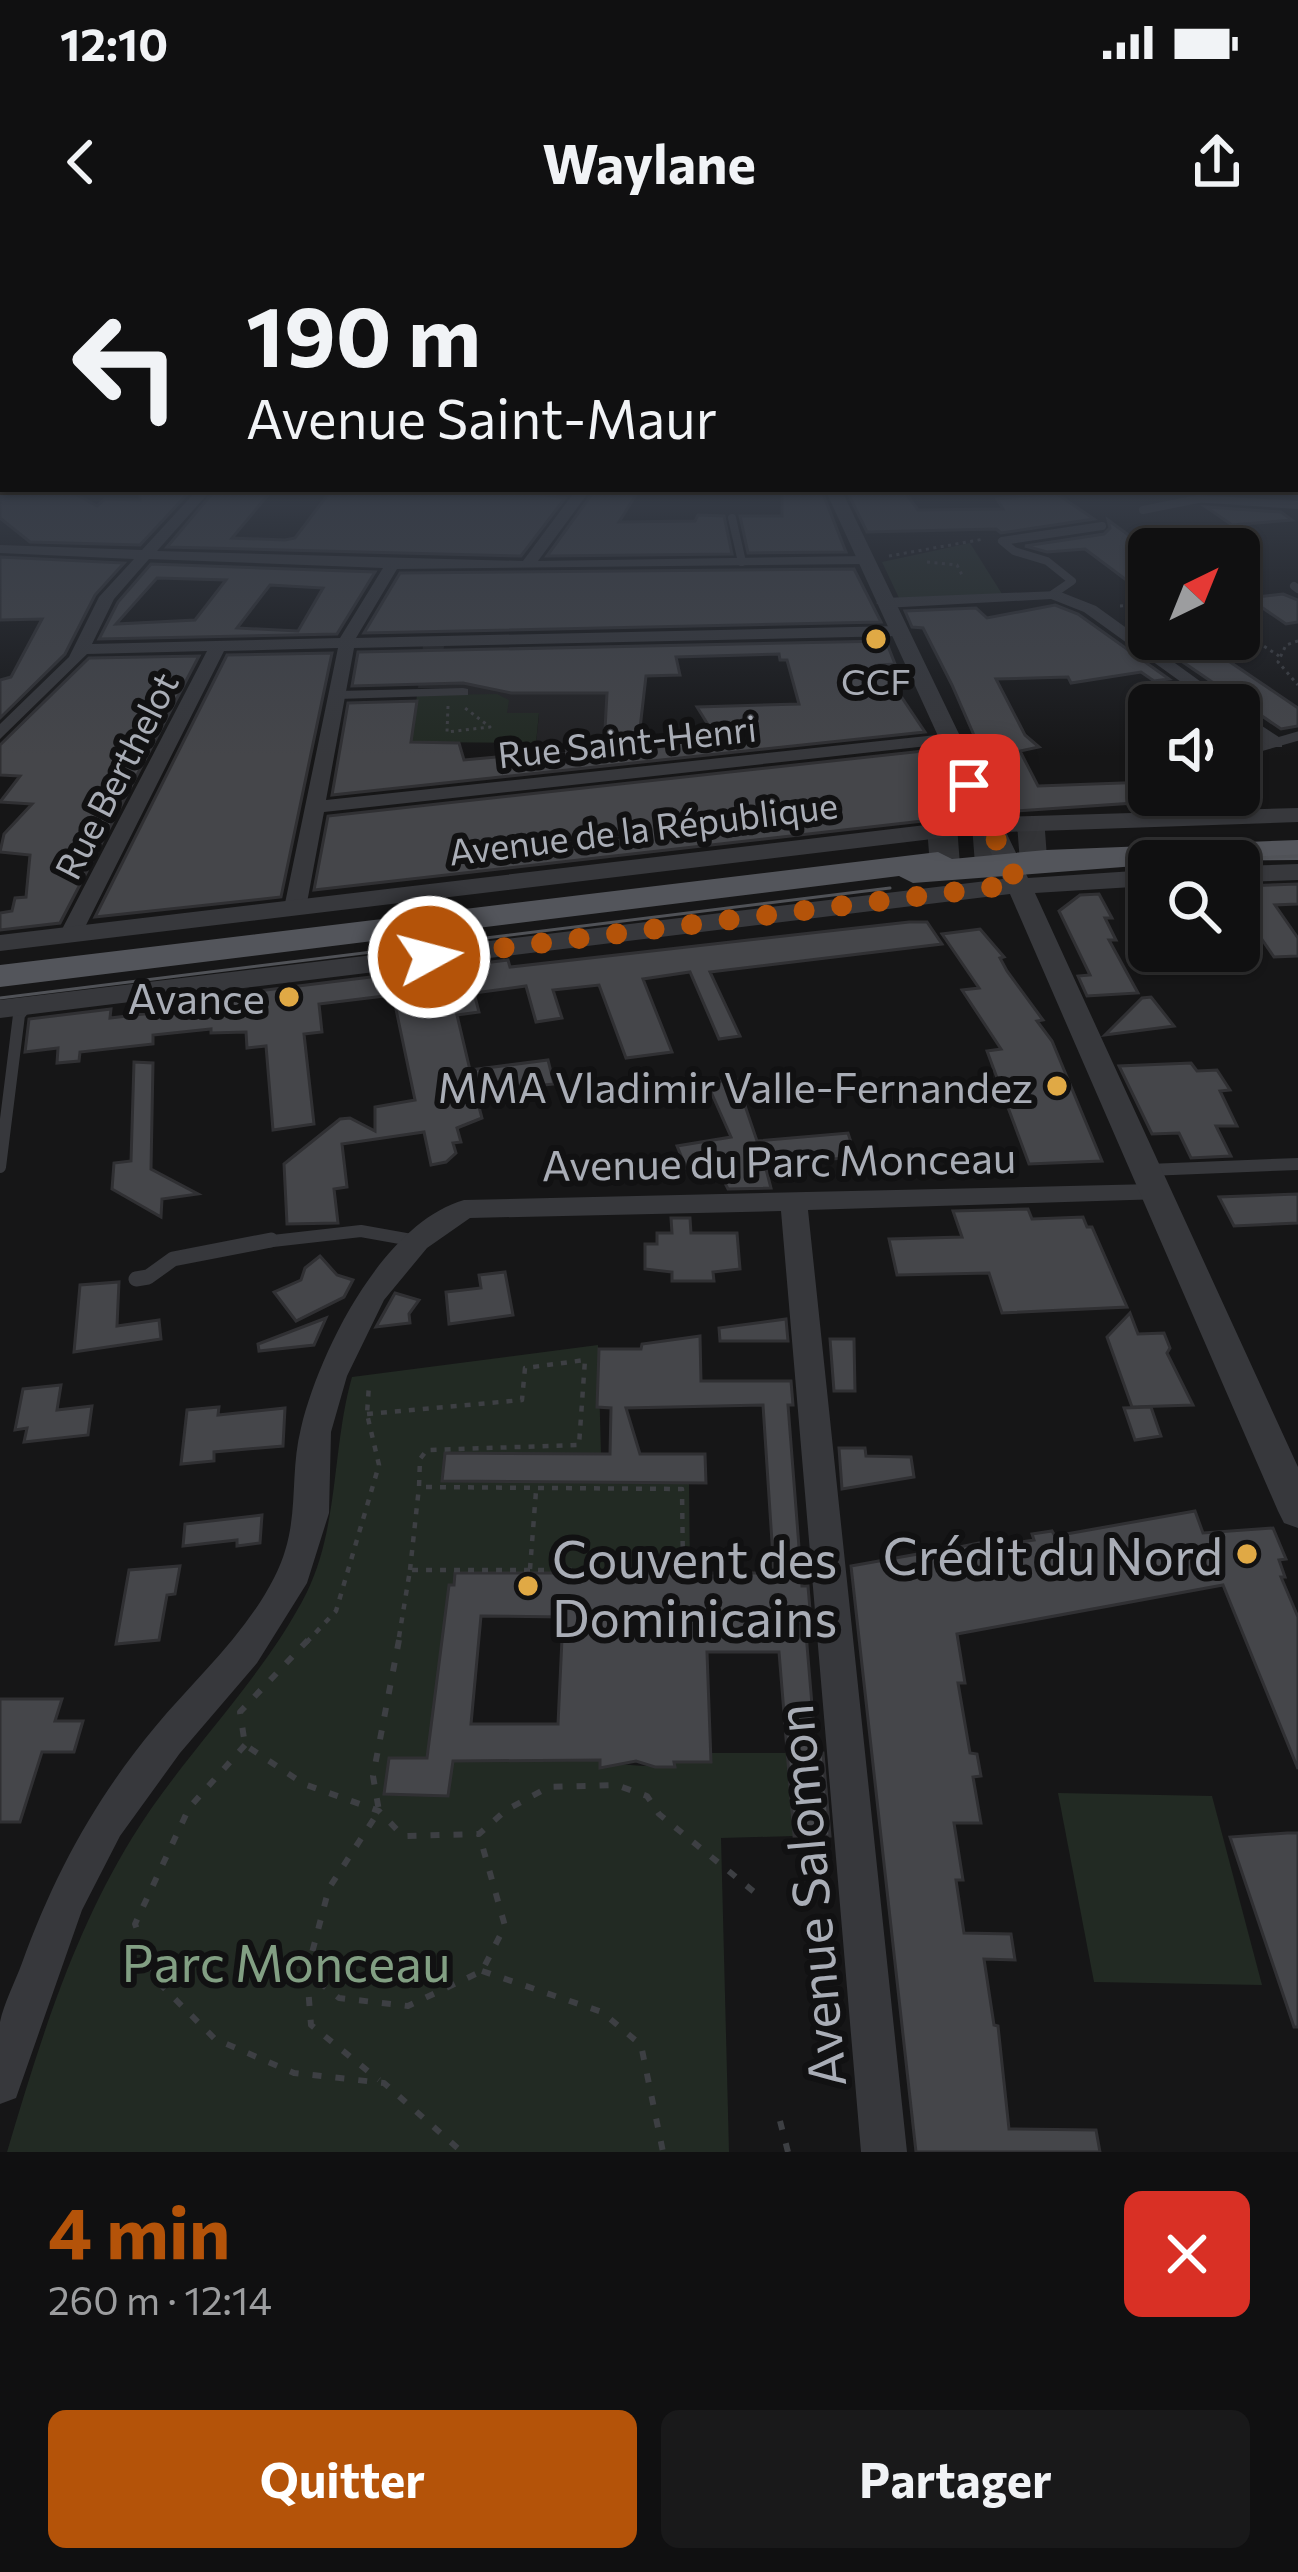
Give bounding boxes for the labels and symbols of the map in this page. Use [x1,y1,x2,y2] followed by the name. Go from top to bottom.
[1128,528,1260,660] north arrow
[863,626,889,652] marker: CCF
[841,658,911,702] place label: CCF
[44,664,186,886] street label: Rue Berthelot
[495,705,759,775] street label: Rue Saint-Henri
[918,734,1020,836] pin
[446,781,840,873] street label: Avenue de la République
[366,894,492,1020] position arrow
[128,971,265,1023] place label: Avance
[276,984,302,1010] marker: Avance
[437,1060,1033,1112] place label: MMA Vladimir Valle-Fernandez
[1044,1073,1070,1099] marker: MMA Vladimir Valle-Fernandez
[541,1130,1017,1190] street label: Avenue du Parc Monceau
[883,1523,1223,1586] place label: Crédit du Nord
[552,1526,838,1648] place label: Couvent des Dominicains
[1234,1541,1260,1567] marker: Crédit du Nord
[515,1573,541,1599] marker: Couvent des Dominicains
[761,1702,857,2090] street label: Avenue Salomon
[122,1930,450,1993] park label: Parc Monceau

